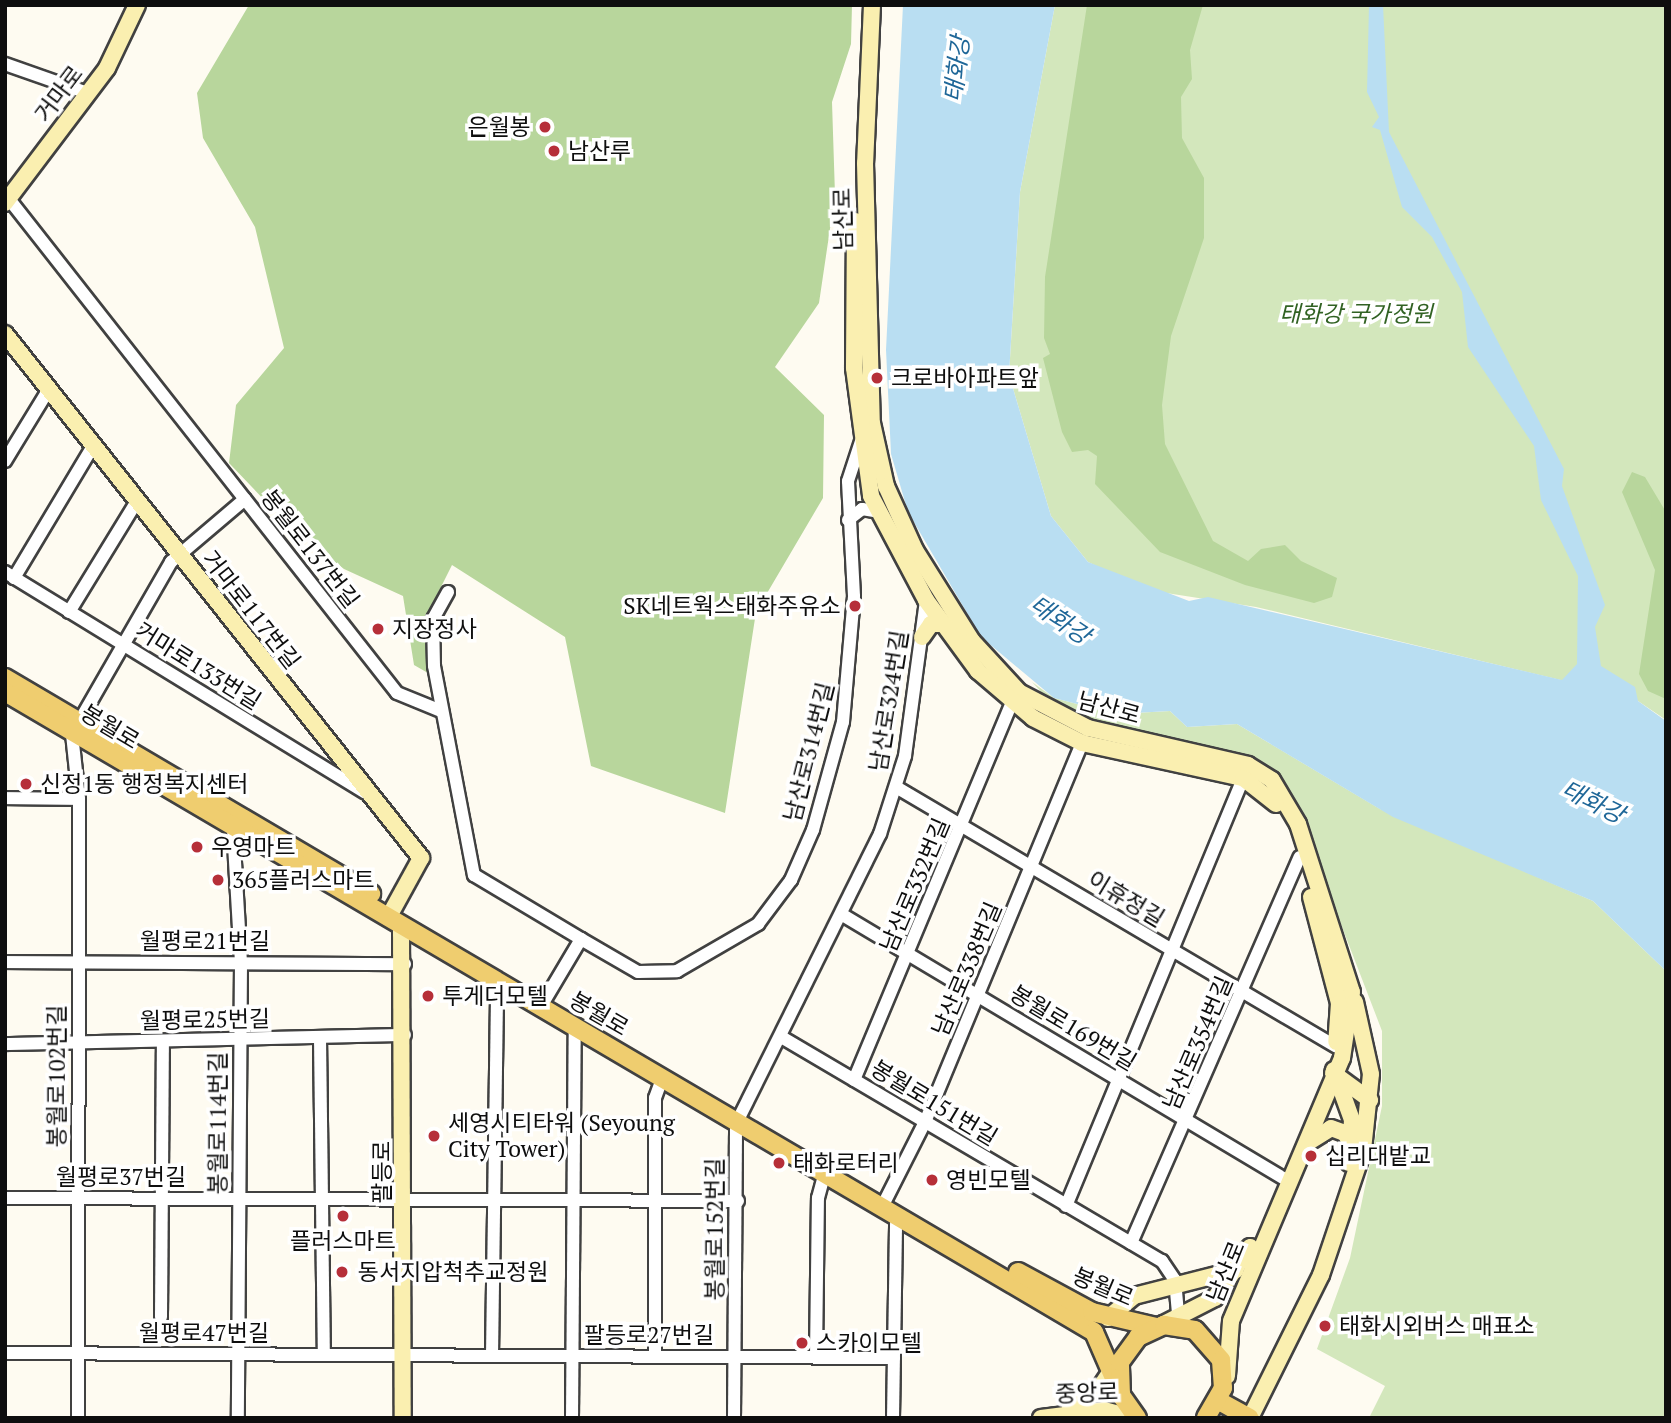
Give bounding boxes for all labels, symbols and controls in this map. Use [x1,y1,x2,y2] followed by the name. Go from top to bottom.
[939,34,975,104] water label: 태화강
[29,60,89,128] street label: 거마로
[468,113,531,141] place label: 은월봉
[537,119,553,135] marker: 은월봉
[568,137,631,165] place label: 남산루
[546,143,562,159] marker: 남산루
[829,187,857,251] street label: 남산로
[1279,300,1433,328] park label: 태화강 국가정원
[891,364,1039,392] place label: 크로바아파트앞
[869,370,885,386] marker: 크로바아파트앞
[255,484,365,614] street label: 봉월로137번길
[196,545,306,675] street label: 거마로117번길
[1024,590,1096,650] water label: 태화강
[623,592,841,620] place label: SK네트웍스태화주유소
[847,598,863,614] marker: SK네트웍스태화주유소
[392,615,477,643] place label: 지장정사
[130,617,266,715] street label: 거마로133번길
[370,621,386,637] marker: 지장정사
[864,628,914,774] street label: 남산로324번길
[778,679,840,825] street label: 남산로314번길
[1075,686,1143,730] street label: 남산로
[76,699,144,755] street label: 봉월로
[40,770,248,798] place label: 신정1동 행정복지센터
[1557,775,1629,829] water label: 태화강
[18,776,34,792] marker: 신정1동 행정복지센터
[874,814,956,956] street label: 남산로332번길
[211,833,296,861] place label: 우영마트
[189,839,205,855] marker: 우영마트
[1083,865,1169,933] street label: 이휴정길
[232,866,375,894] place label: 365플러스마트
[210,872,226,888] marker: 365플러스마트
[926,898,1008,1040] street label: 남산로338번길
[140,927,270,955] street label: 월평로21번길
[1157,972,1239,1114] street label: 남산로354번길
[1005,979,1141,1077] street label: 봉월로169번길
[442,982,548,1010] place label: 투게더모텔
[565,986,633,1042] street label: 봉월로
[420,988,436,1004] marker: 투게더모텔
[43,1005,71,1147] street label: 봉월로102번길
[140,1005,270,1035] street label: 월평로25번길
[204,1052,232,1194] street label: 봉월로114번길
[866,1054,1002,1152] street label: 봉월로151번길
[448,1109,675,1163] place label: 세영시티타워 (Seyoung City Tower)
[426,1128,442,1144] marker: 세영시티타워 (Seyoung City Tower)
[368,1140,396,1204] street label: 팔등로
[1325,1142,1431,1170] place label: 십리대밭교
[1303,1148,1319,1164] marker: 십리대밭교
[793,1149,899,1177] place label: 태화로터리
[771,1155,787,1171] marker: 태화로터리
[701,1158,729,1300] street label: 봉월로152번길
[56,1163,186,1191] street label: 월평로37번길
[946,1166,1031,1194] place label: 영빈모텔
[924,1172,940,1188] marker: 영빈모텔
[335,1208,351,1224] marker: 플러스마트
[290,1227,396,1255] place label: 플러스마트
[1201,1237,1251,1307] street label: 남산로
[358,1258,548,1286] place label: 동서지압척추교정원
[332,1262,352,1282] marker: 동서지압척추교정원
[1068,1262,1138,1312] street label: 봉월로
[1339,1312,1535,1340] place label: 태화시외버스 매표소
[1317,1318,1333,1334] marker: 태화시외버스 매표소
[139,1319,269,1347] street label: 월평로47번길
[584,1321,714,1349] street label: 팔등로27번길
[816,1329,922,1357] place label: 스카이모텔
[794,1335,810,1351] marker: 스카이모텔
[1055,1378,1119,1408] street label: 중앙로

